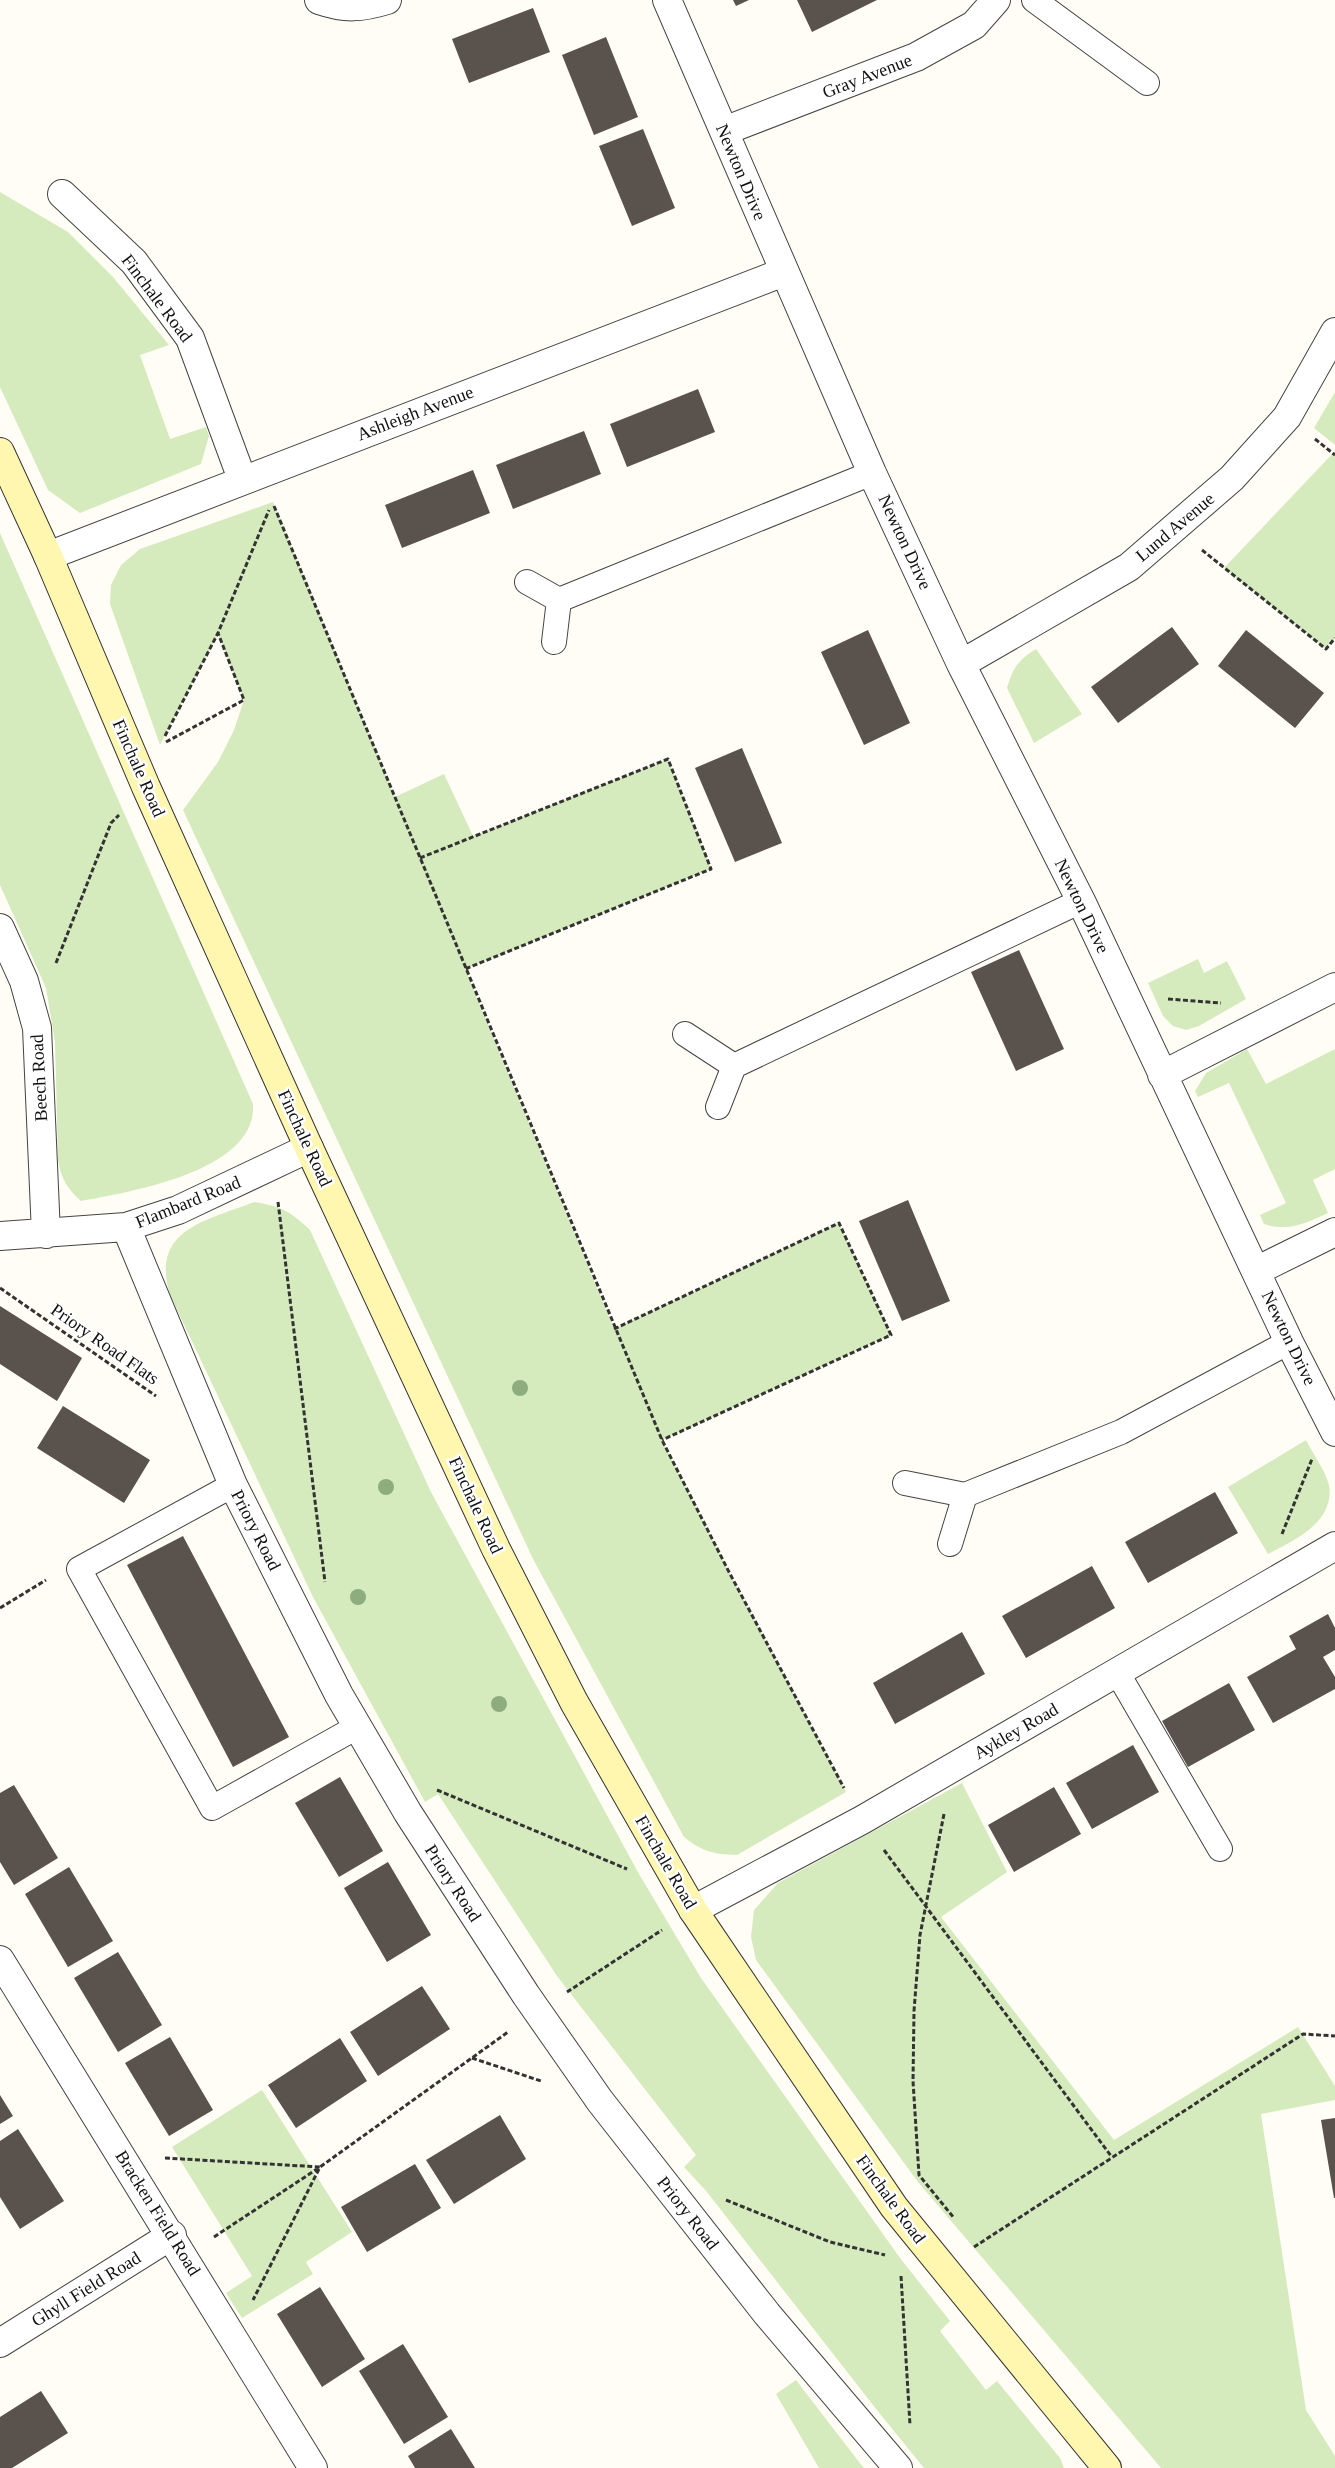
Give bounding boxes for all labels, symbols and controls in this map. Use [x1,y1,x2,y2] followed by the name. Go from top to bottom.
[819,50,915,102] street label: Gray Avenue
[712,121,770,223] street label: Newton Drive
[118,250,196,346] street label: Finchale Road
[354,382,476,444] street label: Ashleigh Avenue
[1132,488,1218,566] street label: Lund Avenue
[874,491,936,593] street label: Newton Drive
[109,716,169,820] street label: Finchale Road
[1051,856,1113,956] street label: Newton Drive
[27,1034,51,1122] street label: Beech Road
[274,1086,336,1190] street label: Finchale Road
[133,1172,243,1232] street label: Flambard Road
[1258,1288,1320,1388] street label: Newton Drive
[47,1299,163,1389] street label: Priory Road Flats
[445,1453,507,1557] street label: Finchale Road
[227,1486,285,1574] street label: Priory Road
[970,1699,1062,1763] street label: Aykley Road
[631,1812,701,1912] street label: Finchale Road
[421,1841,485,1925] street label: Priory Road
[111,2147,205,2279] street label: Bracken Field Road
[852,2151,930,2247] street label: Finchale Road
[653,2172,723,2254] street label: Priory Road
[28,2247,144,2331] street label: Ghyll Field Road

